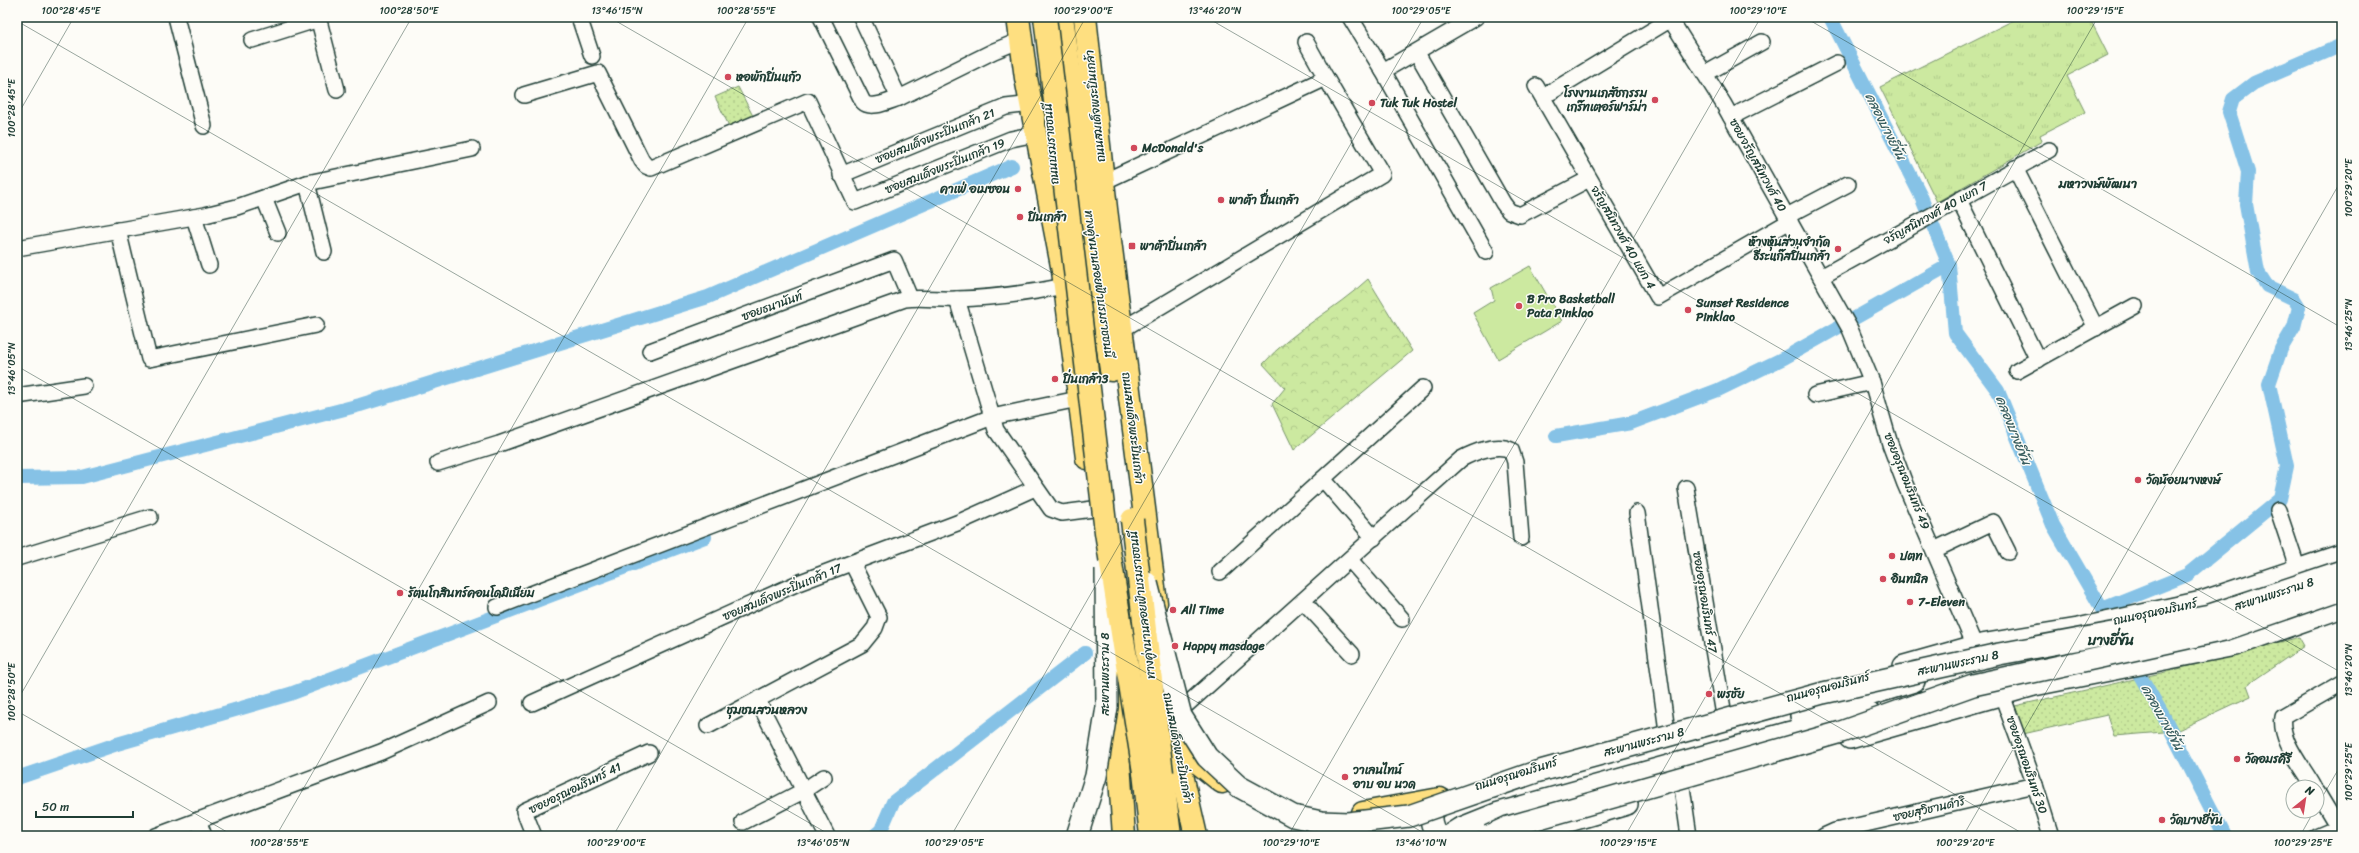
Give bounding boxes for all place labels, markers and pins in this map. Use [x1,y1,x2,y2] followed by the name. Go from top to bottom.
[736,66,801,88] place label: หอพักปิ่นแก้ว
[723,72,733,82] marker: หอพักปิ่นแก้ว
[1563,82,1648,118] place label: โรงงานเภสัชกรรม เกร๊ทเตอร์ฟาร์ม่า
[1380,92,1458,114] place label: Tuk Tuk Hostel
[1650,95,1660,105] marker: โรงงานเภสัชกรรม เกร๊ทเตอร์ฟาร์ม่า
[1367,98,1377,108] marker: Tuk Tuk Hostel
[1141,137,1204,159] place label: McDonald's
[1129,143,1139,153] marker: McDonald's
[939,178,1010,200] place label: คาเฟ่ อเมซอน
[1013,184,1023,194] marker: คาเฟ่ อเมซอน
[1229,188,1299,211] place label: พาต้า ปื่นเกล้า
[1216,195,1226,205] marker: พาต้า ปื่นเกล้า
[1027,206,1067,228] place label: ปิ่นเกล้า
[1015,212,1025,222] marker: ปิ่นเกล้า
[1748,231,1831,267] place label: ห้างหุ้นส่วนจำกัด ธีระแก๊สปิ่นเกล้า
[1140,235,1207,257] place label: พาต้าปิ่นเกล้า
[1127,241,1137,251] marker: พาต้าปิ่นเกล้า
[1833,244,1843,254] marker: ห้างหุ้นส่วนจำกัด ธีระแก๊สปิ่นเกล้า
[1527,288,1615,324] place label: B Pro Basketball Pata Pinklao
[1695,292,1789,328] place label: Sunset Residence Pinklao
[1514,301,1524,311] marker: B Pro Basketball Pata Pinklao
[1683,305,1693,315] marker: Sunset Residence Pinklao
[1062,368,1109,390] place label: ปิ่นเกล้า3
[1050,374,1060,384] marker: ปิ่นเกล้า3
[2146,469,2224,491] place label: วัดน้อยนางหงษ์
[2133,475,2143,485] marker: วัดน้อยนางหงษ์
[1899,545,1923,567] place label: ปตท
[1887,551,1897,561] marker: ปตท
[1890,568,1928,590] place label: อินทนิล
[1878,574,1888,584] marker: อินทนิล
[407,582,535,604] place label: รัตนโกสินทร์คอนโดมิเนียม
[395,588,405,598] marker: รัตนโกสินทร์คอนโดมิเนียม
[1918,591,1965,613] place label: 7-Eleven
[1905,597,1915,607] marker: 7-Eleven
[1180,599,1225,621] place label: All Time
[1168,605,1178,615] marker: All Time
[1182,635,1266,657] place label: Happy masdage
[1170,641,1180,651] marker: Happy masdage
[1717,683,1745,705] place label: พรชัย
[1704,689,1714,699] marker: พรชัย
[2245,748,2293,770] place label: วัดอมรคีรี
[2232,754,2242,764] marker: วัดอมรคีรี
[1352,759,1416,795] place label: วาเลนไทน์ อาบ อบ นวด
[1340,772,1350,782] marker: วาเลนไทน์ อาบ อบ นวด
[2170,808,2223,831] place label: วัดบางยี่ขัน
[2157,815,2167,825] marker: วัดบางยี่ขัน

